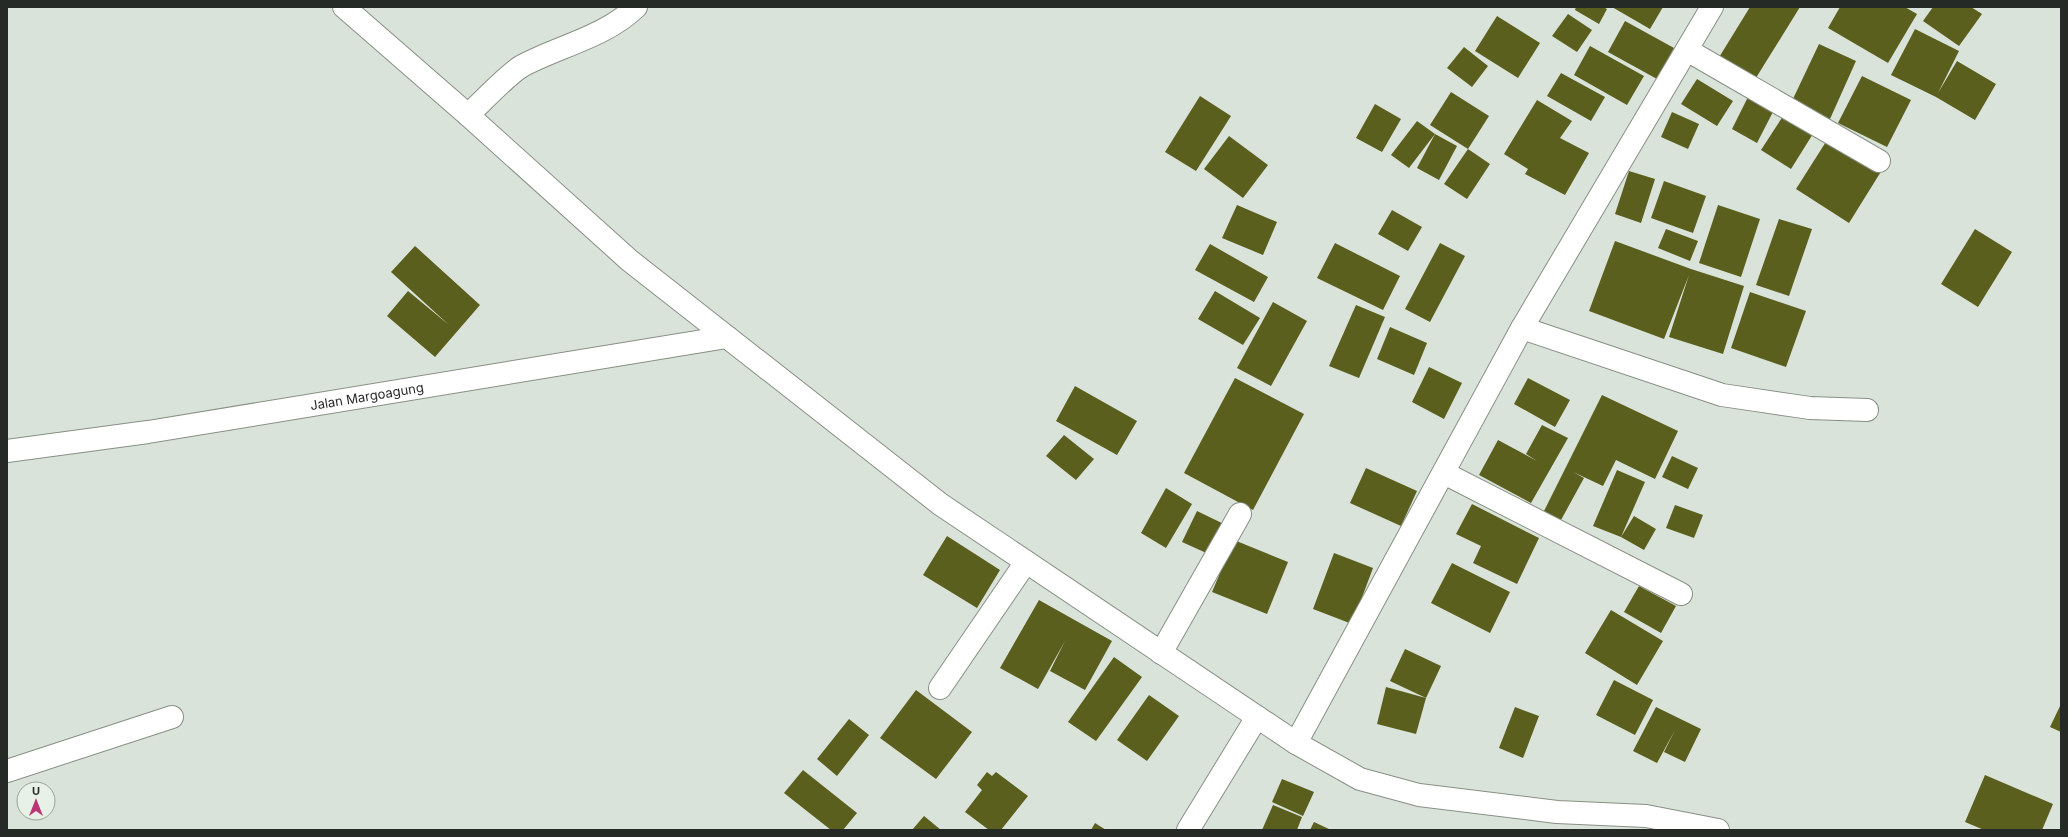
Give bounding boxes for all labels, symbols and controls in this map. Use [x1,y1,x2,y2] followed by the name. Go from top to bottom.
[309,379,425,413] street label: Jalan Margoagung
[16,781,56,821] north arrow
[32,784,40,798] text: U

